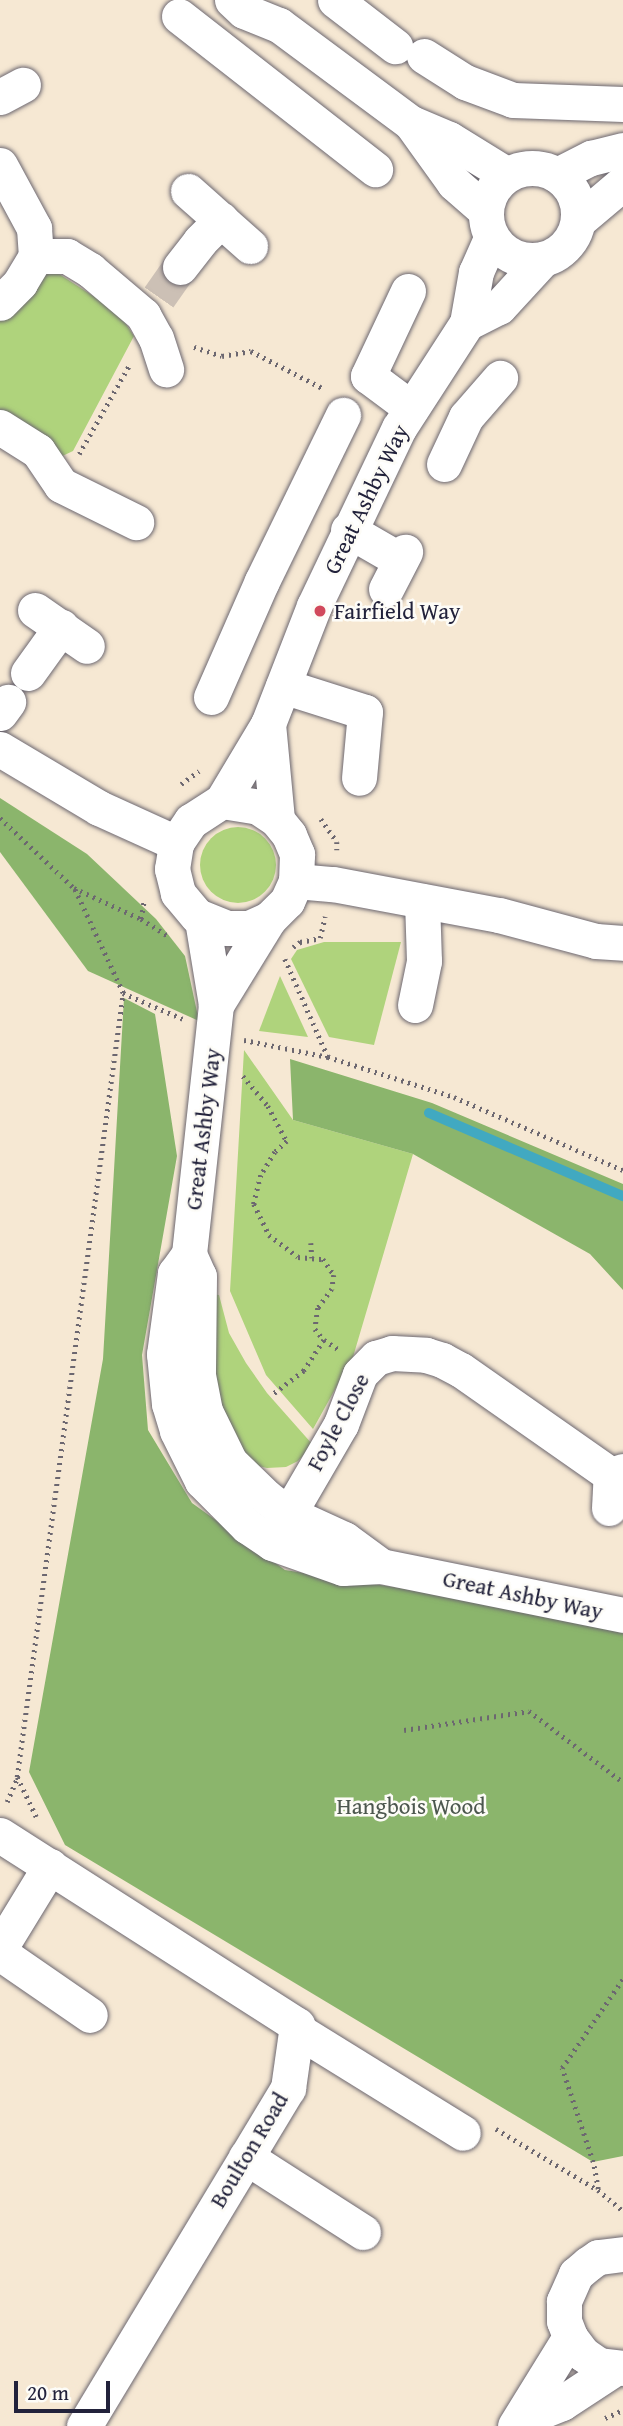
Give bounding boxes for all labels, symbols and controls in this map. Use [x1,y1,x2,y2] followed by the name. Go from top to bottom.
[318,420,414,578] street label: Great Ashby Way
[334,597,461,625] place label: Fairfield Way
[312,603,328,619] marker: Fairfield Way
[179,1046,227,1212] street label: Great Ashby Way
[301,1369,375,1475] street label: Foyle Close
[440,1565,606,1625] street label: Great Ashby Way
[336,1792,486,1820] park label: Hangbois Wood
[204,2087,294,2213] street label: Boulton Road
[18,2366,114,2410] scale bar
[27,2377,69,2408] text: 20 m

